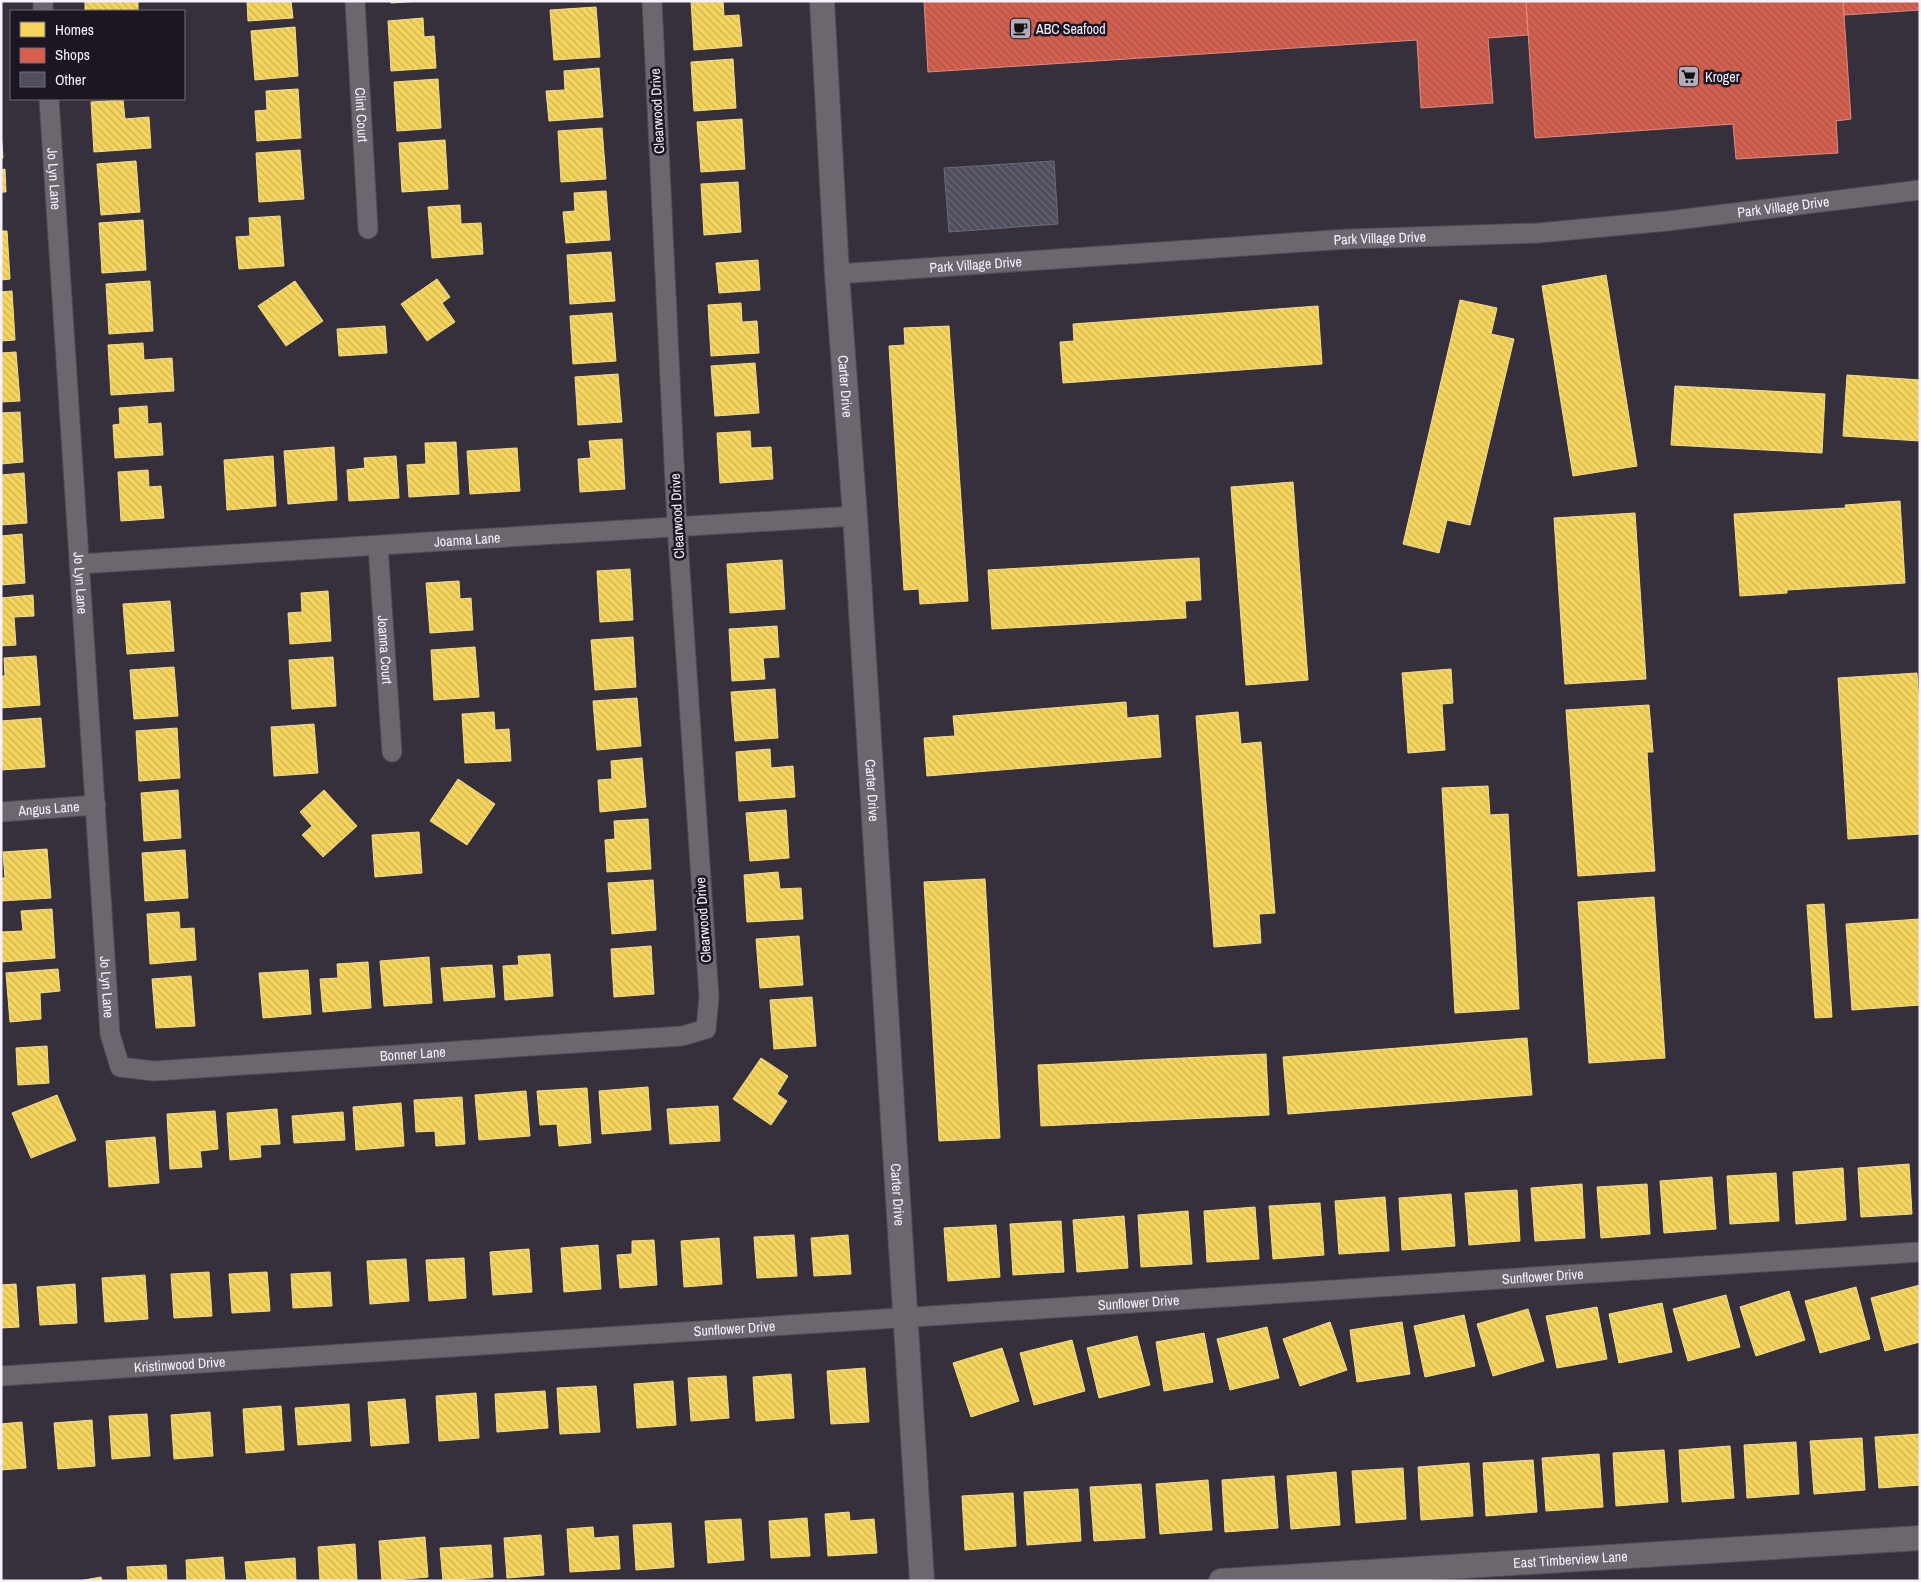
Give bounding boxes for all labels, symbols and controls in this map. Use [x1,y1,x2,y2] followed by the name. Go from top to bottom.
[10,10,185,100] legend
[1008,17,1032,41] cafe icon: ABC Seafood
[55,19,94,40] text: Homes
[1035,20,1106,38] place label: ABC Seafood
[55,44,90,65] text: Shops
[1677,65,1701,89] supermarket icon: Kroger
[646,68,668,154] street label: Clearwood Drive
[1705,68,1740,86] place label: Kroger
[55,69,86,90] text: Other
[351,87,372,143] street label: Clint Court
[43,147,65,210] street label: Jo Lyn Lane
[1736,192,1830,221] street label: Park Village Drive
[1333,228,1426,249] street label: Park Village Drive
[929,252,1022,277] street label: Park Village Drive
[834,354,857,418] street label: Carter Drive
[666,473,688,559] street label: Clearwood Drive
[433,528,501,551] street label: Joanna Lane
[70,551,92,615] street label: Jo Lyn Lane
[374,615,396,685] street label: Joanna Court
[861,759,883,822] street label: Carter Drive
[17,797,80,820] street label: Angus Lane
[691,877,715,963] street label: Clearwood Drive
[96,955,118,1019] street label: Jo Lyn Lane
[379,1043,446,1065] street label: Bonner Lane
[887,1163,909,1226] street label: Carter Drive
[1501,1265,1584,1288] street label: Sunflower Drive
[1097,1291,1180,1314] street label: Sunflower Drive
[693,1317,776,1340] street label: Sunflower Drive
[133,1353,226,1376] street label: Kristinwood Drive
[1513,1547,1628,1572] street label: East Timberview Lane

